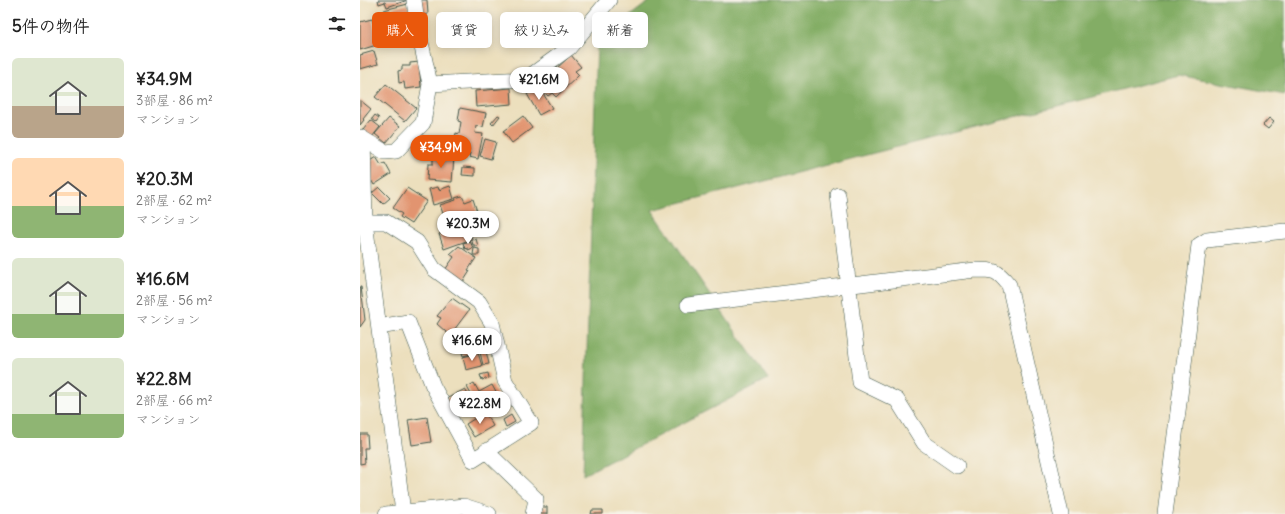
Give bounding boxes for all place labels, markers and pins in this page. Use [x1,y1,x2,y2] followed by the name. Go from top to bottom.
[506,67,572,101] pin: ¥21.6M
[408,135,474,169] pin: ¥34.9M
[435,211,501,245] pin: ¥20.3M
[439,328,505,362] pin: ¥16.6M
[447,391,513,425] pin: ¥22.8M

